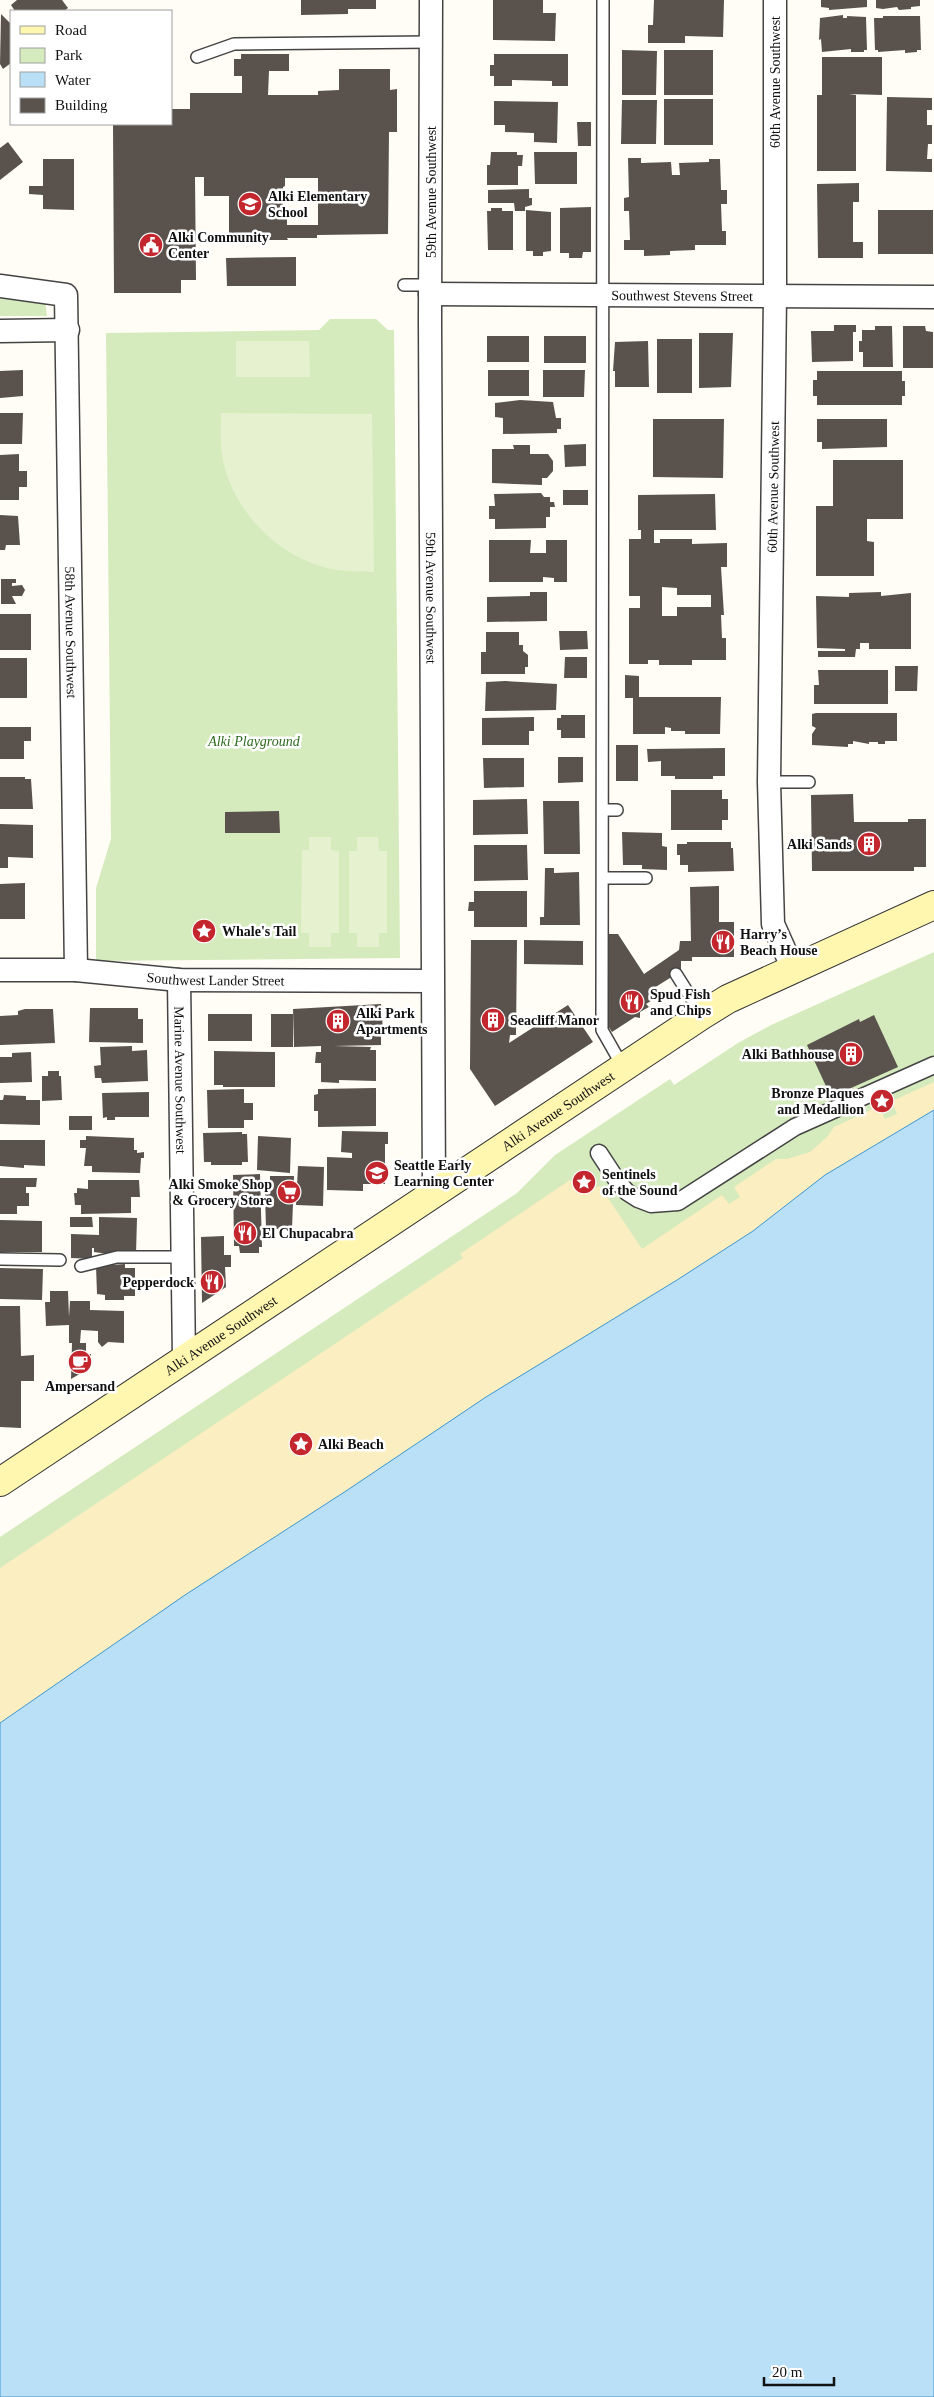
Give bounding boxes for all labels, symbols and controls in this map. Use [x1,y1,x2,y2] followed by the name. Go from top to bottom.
[10,10,172,125] legend
[768,16,783,148] street label: 60th Avenue Southwest
[55,22,87,38] text: Road
[55,47,83,63] text: Park
[55,72,90,88] text: Water
[55,97,108,113] text: Building
[424,126,439,258] street label: 59th Avenue Southwest
[268,189,367,220] place label: Alki Elementary School
[237,191,263,217] school or university icon: Alki Elementary School
[168,230,269,261] place label: Alki Community Center
[138,232,164,258] public building icon: Alki Community Center
[611,288,753,304] street label: Southwest Stevens Street
[765,421,782,553] street label: 60th Avenue Southwest
[423,532,439,664] street label: 59th Avenue Southwest
[62,566,79,699] street label: 58th Avenue Southwest
[207,734,301,749] park label: Alki Playground
[856,831,882,857] building icon: Alki Sands
[787,837,853,852] place label: Alki Sands
[191,918,217,944] place icon: Whale's Tail
[222,924,296,939] place label: Whale's Tail
[740,927,817,958] place label: Harry’s Beach House
[710,929,736,955] restaurant icon: Harry’s Beach House
[146,970,285,988] street label: Southwest Lander Street
[650,987,712,1018] place label: Spud Fish and Chips
[619,989,645,1015] restaurant icon: Spud Fish and Chips
[171,1006,188,1154] street label: Marine Avenue Southwest
[356,1006,428,1037] place label: Alki Park Apartments
[480,1007,506,1033] building icon: Seacliff Manor
[325,1008,351,1034] building icon: Alki Park Apartments
[510,1013,599,1028] place label: Seacliff Manor
[838,1041,864,1067] building icon: Alki Bathhouse
[742,1047,834,1062] place label: Alki Bathhouse
[499,1068,617,1154] street label: Alki Avenue Southwest
[771,1086,865,1117] place label: Bronze Plaques and Medallion
[869,1088,895,1114] place icon: Bronze Plaques and Medallion
[394,1158,494,1189] place label: Seattle Early Learning Center
[364,1160,390,1186] school or university icon: Seattle Early Learning Center
[602,1167,678,1198] place label: Sentinels of the Sound
[571,1169,597,1195] place icon: Sentinels of the Sound
[169,1177,272,1208] place label: Alki Smoke Shop & Grocery Store
[276,1179,302,1205] supermarket icon: Alki Smoke Shop & Grocery Store
[232,1220,258,1246] restaurant icon: El Chupacabra
[262,1226,353,1241] place label: El Chupacabra
[199,1269,225,1295] restaurant icon: Pepperdock
[122,1275,194,1290] place label: Pepperdock
[162,1293,280,1378] street label: Alki Avenue Southwest
[67,1349,93,1375] cafe icon: Ampersand
[45,1379,115,1394] place label: Ampersand
[288,1431,314,1457] place icon: Alki Beach
[318,1437,384,1452] place label: Alki Beach
[764,2354,834,2386] scale bar
[772,2364,803,2380] text: 20 m

